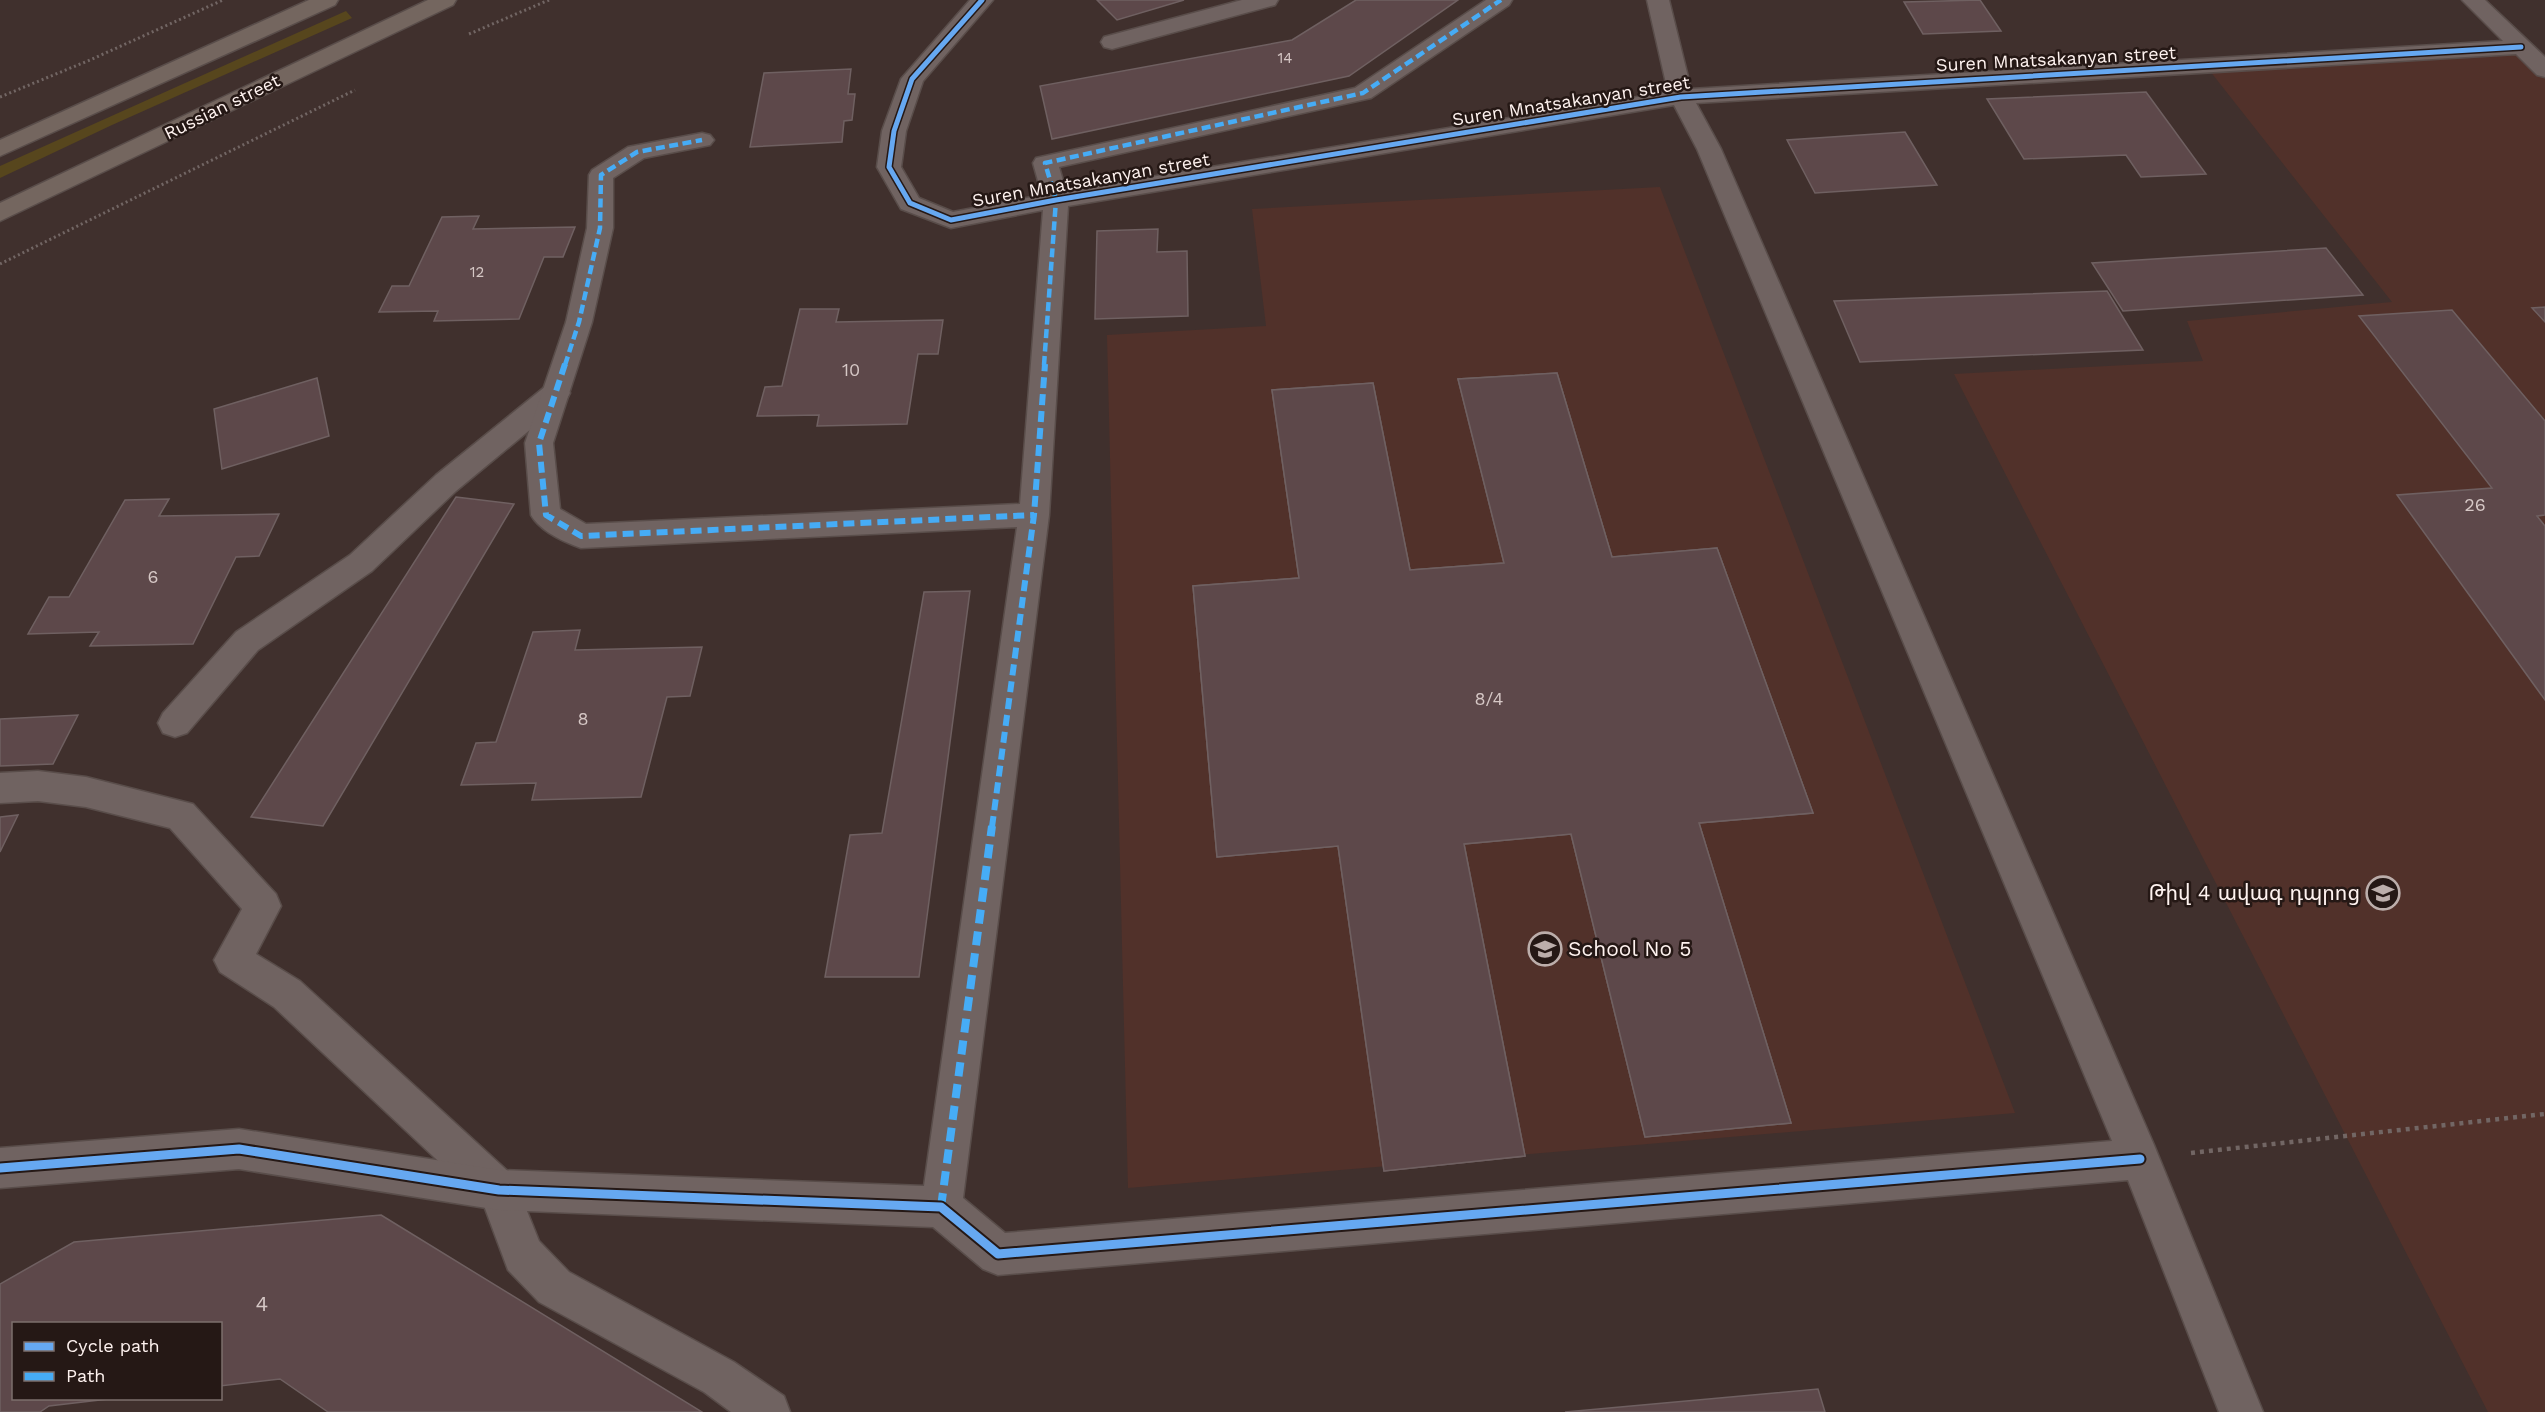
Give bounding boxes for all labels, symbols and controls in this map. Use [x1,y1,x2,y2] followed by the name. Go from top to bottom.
[1935,42,2177,75] street label: Suren Mnatsakanyan street
[1277,49,1293,67] house number: 14
[160,69,284,144] street label: Russian street
[1451,71,1692,130] street label: Suren Mnatsakanyan street
[971,148,1212,211] street label: Suren Mnatsakanyan street
[470,263,484,281] house number: 12
[842,359,860,380] house number: 10
[2464,494,2486,515] house number: 26
[148,566,158,587] house number: 6
[1474,688,1504,709] house number: 8/4
[577,708,589,729] house number: 8
[2365,875,2401,911] school or university icon: Թիվ 4 ավագ դպրոց
[2149,880,2360,905] place label: Թիվ 4 ավագ դպրոց
[1527,931,1563,967] school or university icon: School No 5
[1568,936,1692,961] place label: School No 5
[256,1291,268,1316] house number: 4
[12,1322,222,1400] legend
[66,1335,160,1356] text: Cycle path
[66,1365,106,1386] text: Path

